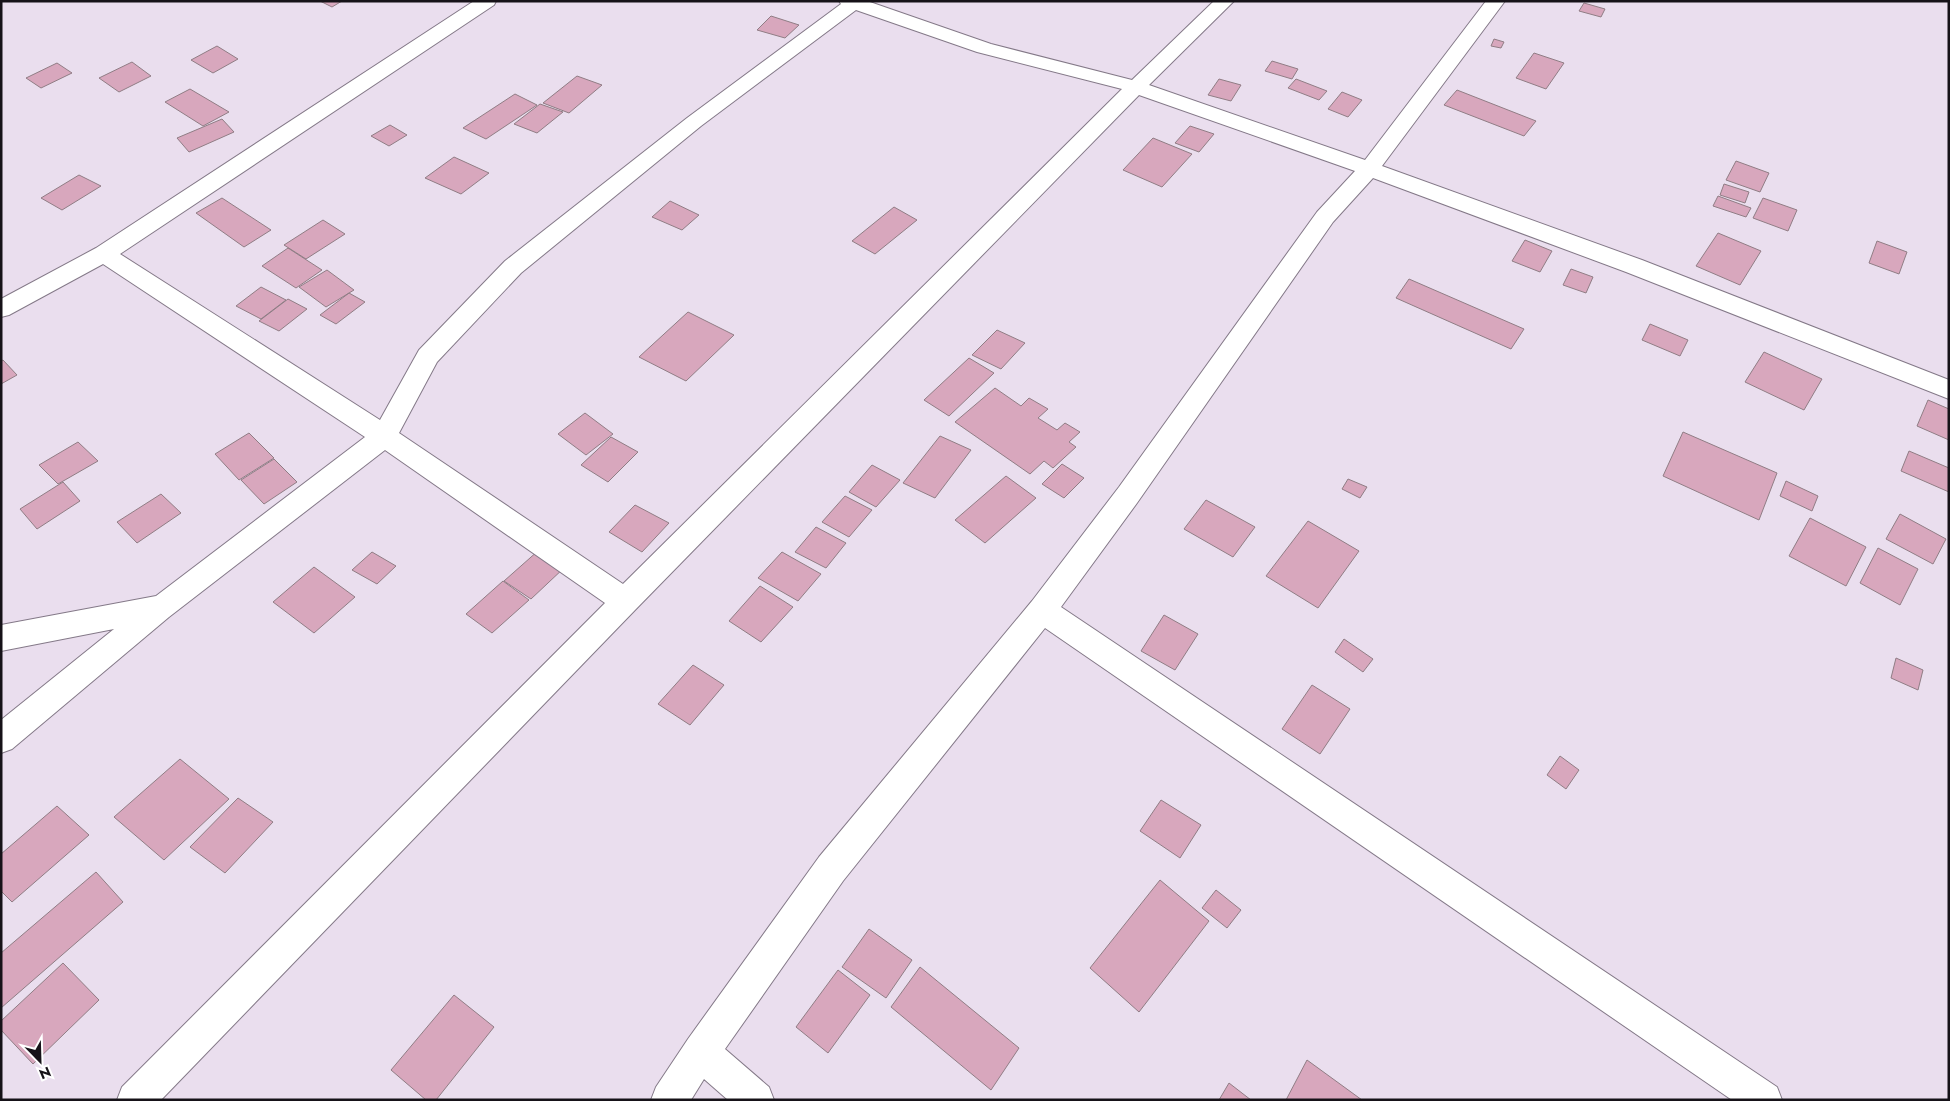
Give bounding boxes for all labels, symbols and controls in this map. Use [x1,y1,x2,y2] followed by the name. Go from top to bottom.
[15,1036,65,1086] north arrow
[36,1062,54,1084] text: N

